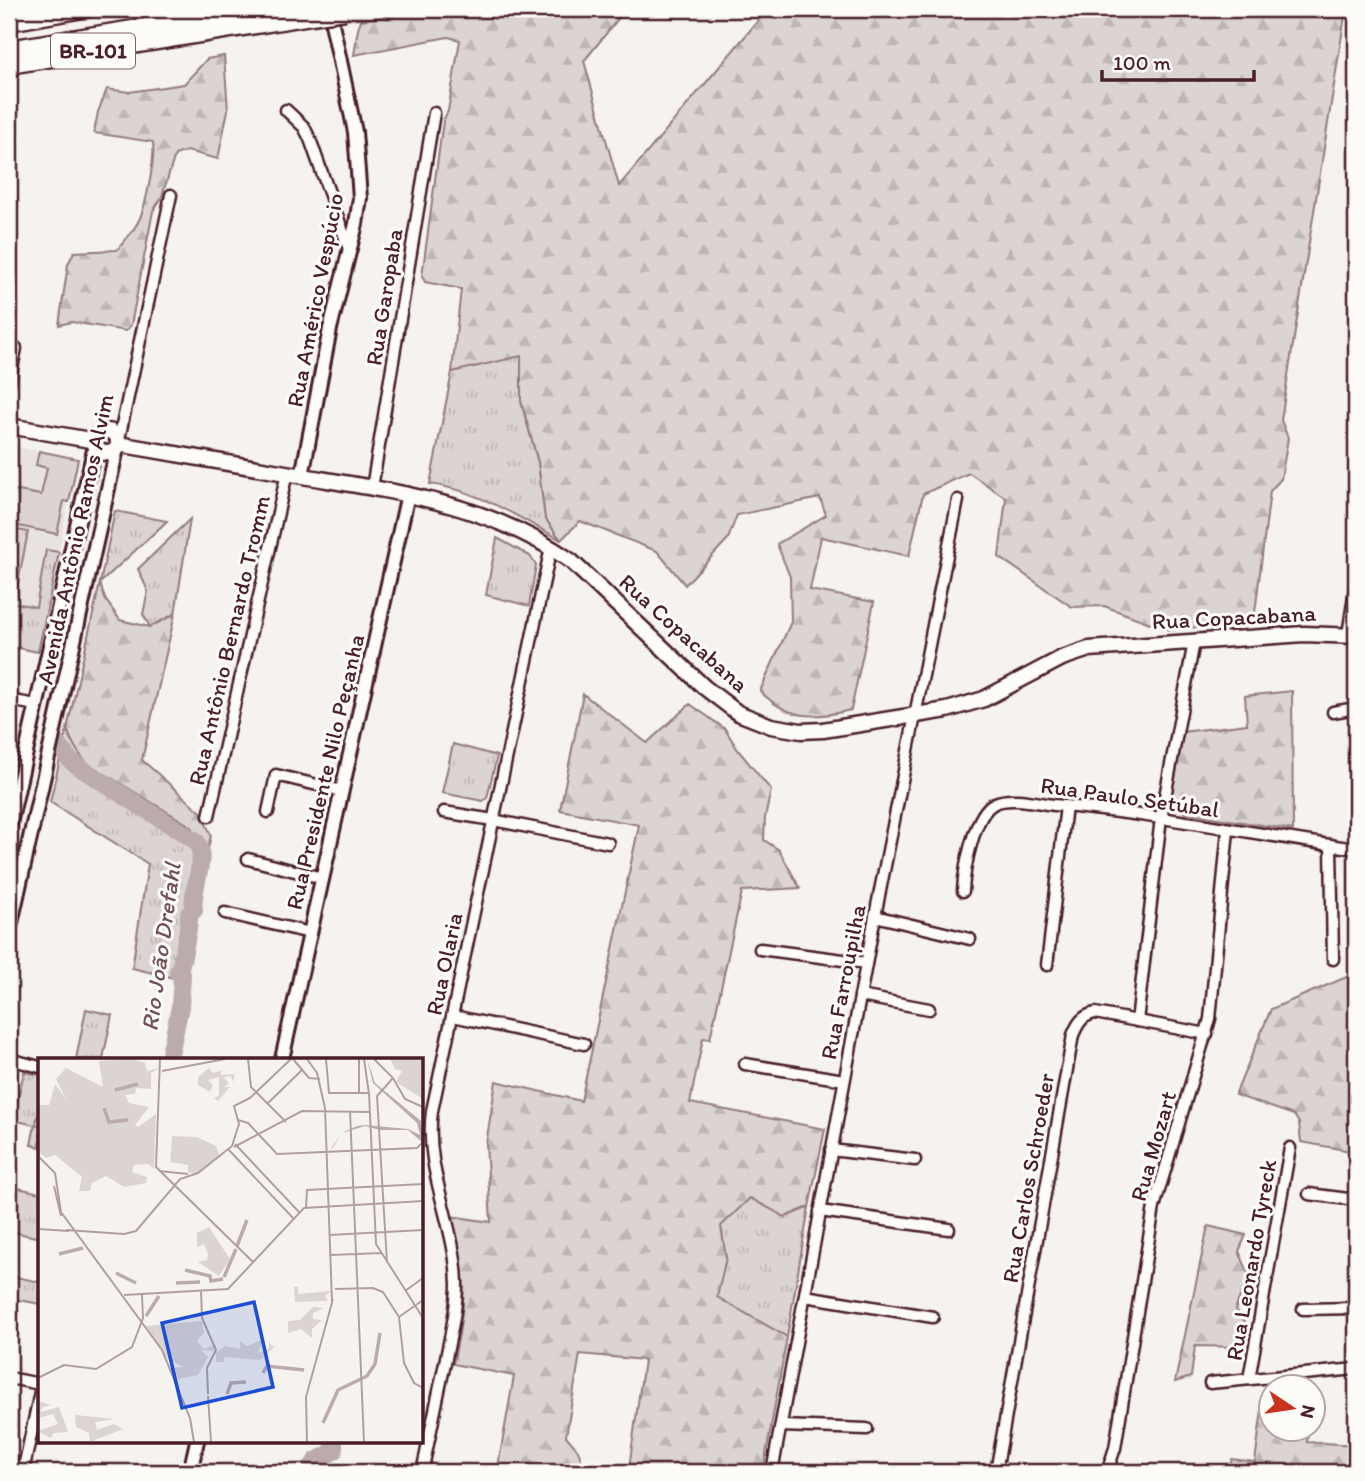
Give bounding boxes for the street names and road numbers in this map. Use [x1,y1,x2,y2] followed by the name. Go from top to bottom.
[51,34,135,68] road number: BR-101
[281,191,349,409] street label: Rua Américo Vespúcio
[359,226,409,368] street label: Rua Garopaba
[31,391,120,687] street label: Avenida Antônio Ramos Alvim
[182,492,276,788] street label: Rua Antônio Bernardo Tromm
[614,568,754,698] street label: Rua Copacabana
[1151,599,1317,635] street label: Rua Copacabana
[280,632,370,912] street label: Rua Presidente Nilo Peçanha
[1039,771,1222,823] street label: Rua Paulo Setúbal
[814,902,872,1062] street label: Rua Farroupilha
[419,910,469,1018] street label: Rua Olaria
[996,1071,1060,1285] street label: Rua Carlos Schroeder
[1124,1087,1182,1204] street label: Rua Mozart
[1220,1157,1282,1363] street label: Rua Leonardo Tyreck

